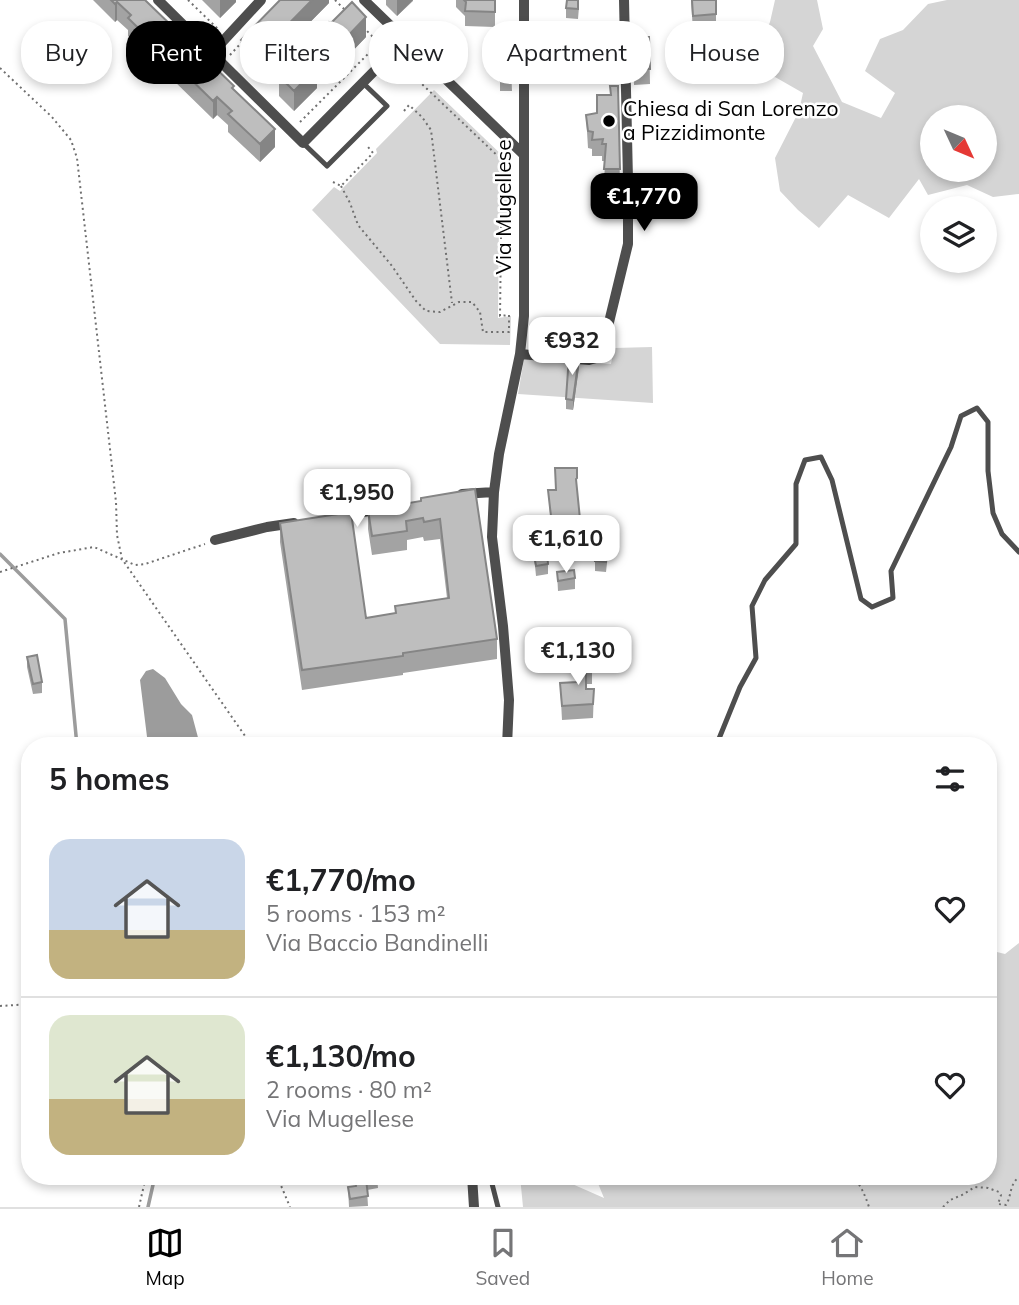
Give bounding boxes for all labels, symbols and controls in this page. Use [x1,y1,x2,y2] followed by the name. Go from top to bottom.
[21,21,112,84] chip: Buy
[126,21,226,84] chip: Rent
[240,21,355,84] chip: Filters
[369,21,468,84] chip: New
[482,21,651,84] chip: Apartment
[665,21,784,84] chip: House
[623,95,838,145] place label: Chiesa di San Lorenzo a Pizzidimonte
[920,105,998,182] north arrow
[920,105,997,273] map controls
[601,113,617,129] marker: Chiesa di San Lorenzo a Pizzidimonte
[490,139,516,275] street label: Via Mugellese
[587,174,701,233] pin: €1,770
[607,181,681,210] text: €1,770
[920,196,997,273] button: layers
[531,318,613,377] pin: €932
[544,325,600,354] text: €932
[300,470,414,529] pin: €1,950
[320,477,394,506] text: €1,950
[509,516,623,575] pin: €1,610
[529,523,603,552] text: €1,610
[521,628,635,687] pin: €1,130
[541,635,615,664] text: €1,130
[49,760,170,798] text: 5 homes
[931,760,969,798] icon: filters
[266,861,416,899] text: €1,770/mo
[105,867,189,951] icon: home
[931,890,969,928] icon: heart
[266,899,446,928] text: 5 rooms · 153 m²
[266,928,489,957] text: Via Baccio Bandinelli
[266,1037,416,1075] text: €1,130/mo
[105,1043,189,1127] icon: home
[931,1066,969,1104] icon: heart
[266,1075,432,1104] text: 2 rooms · 80 m²
[266,1104,414,1133] text: Via Mugellese
[145,1224,185,1290] tab: Map
[475,1224,530,1290] tab: Saved
[821,1224,874,1290] tab: Home

